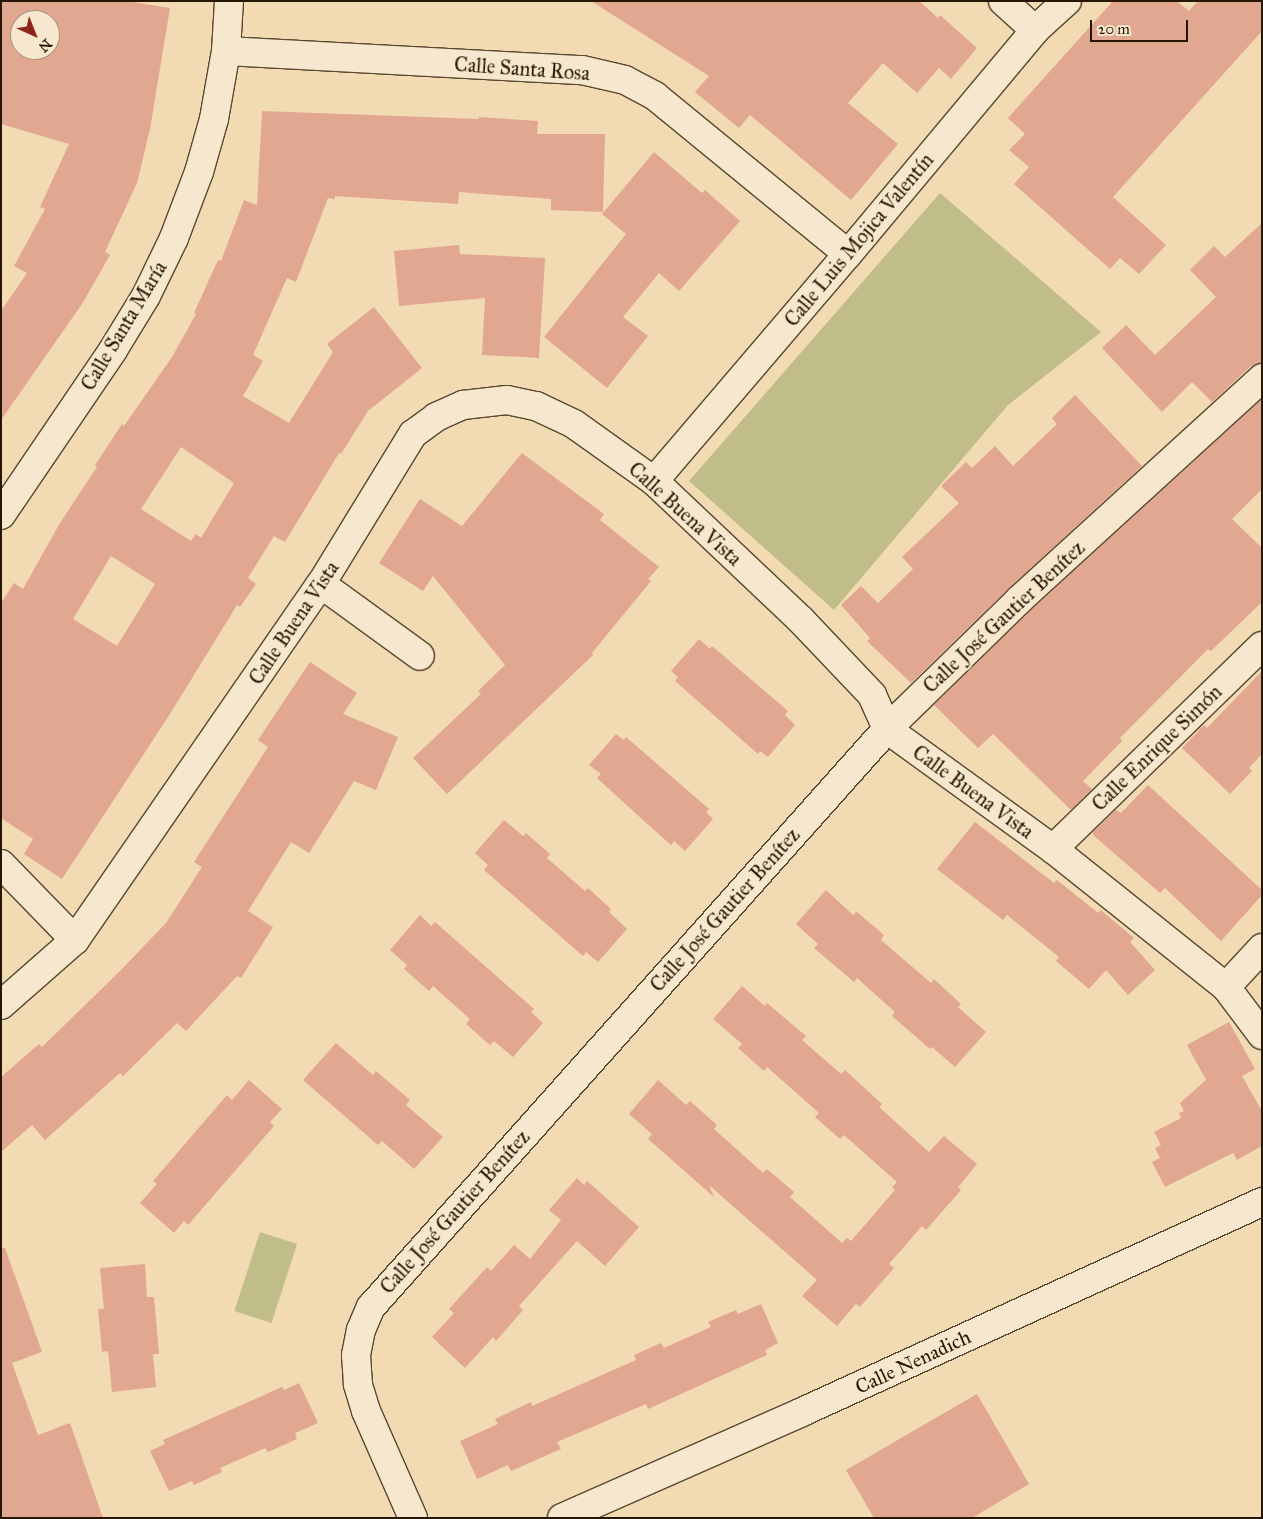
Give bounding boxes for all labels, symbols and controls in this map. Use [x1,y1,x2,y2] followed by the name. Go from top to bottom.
[10,10,60,60] north arrow
[1093,10,1190,42] scale bar
[1098,20,1130,38] text: 20 m
[35,35,55,56] text: N
[453,52,591,86] street label: Calle Santa Rosa
[780,149,938,331] street label: Calle Luis Mojica Valentín
[76,257,172,395] street label: Calle Santa María
[624,457,746,571] street label: Calle Buena Vista
[918,536,1090,698] street label: Calle José Gautier Benítez
[244,557,344,689] street label: Calle Buena Vista
[1087,680,1227,816] street label: Calle Enrique Simón
[908,740,1038,844] street label: Calle Buena Vista
[645,823,805,997] street label: Calle José Gautier Benítez
[375,1125,535,1299] street label: Calle José Gautier Benítez
[851,1325,975,1399] street label: Calle Nenadich

